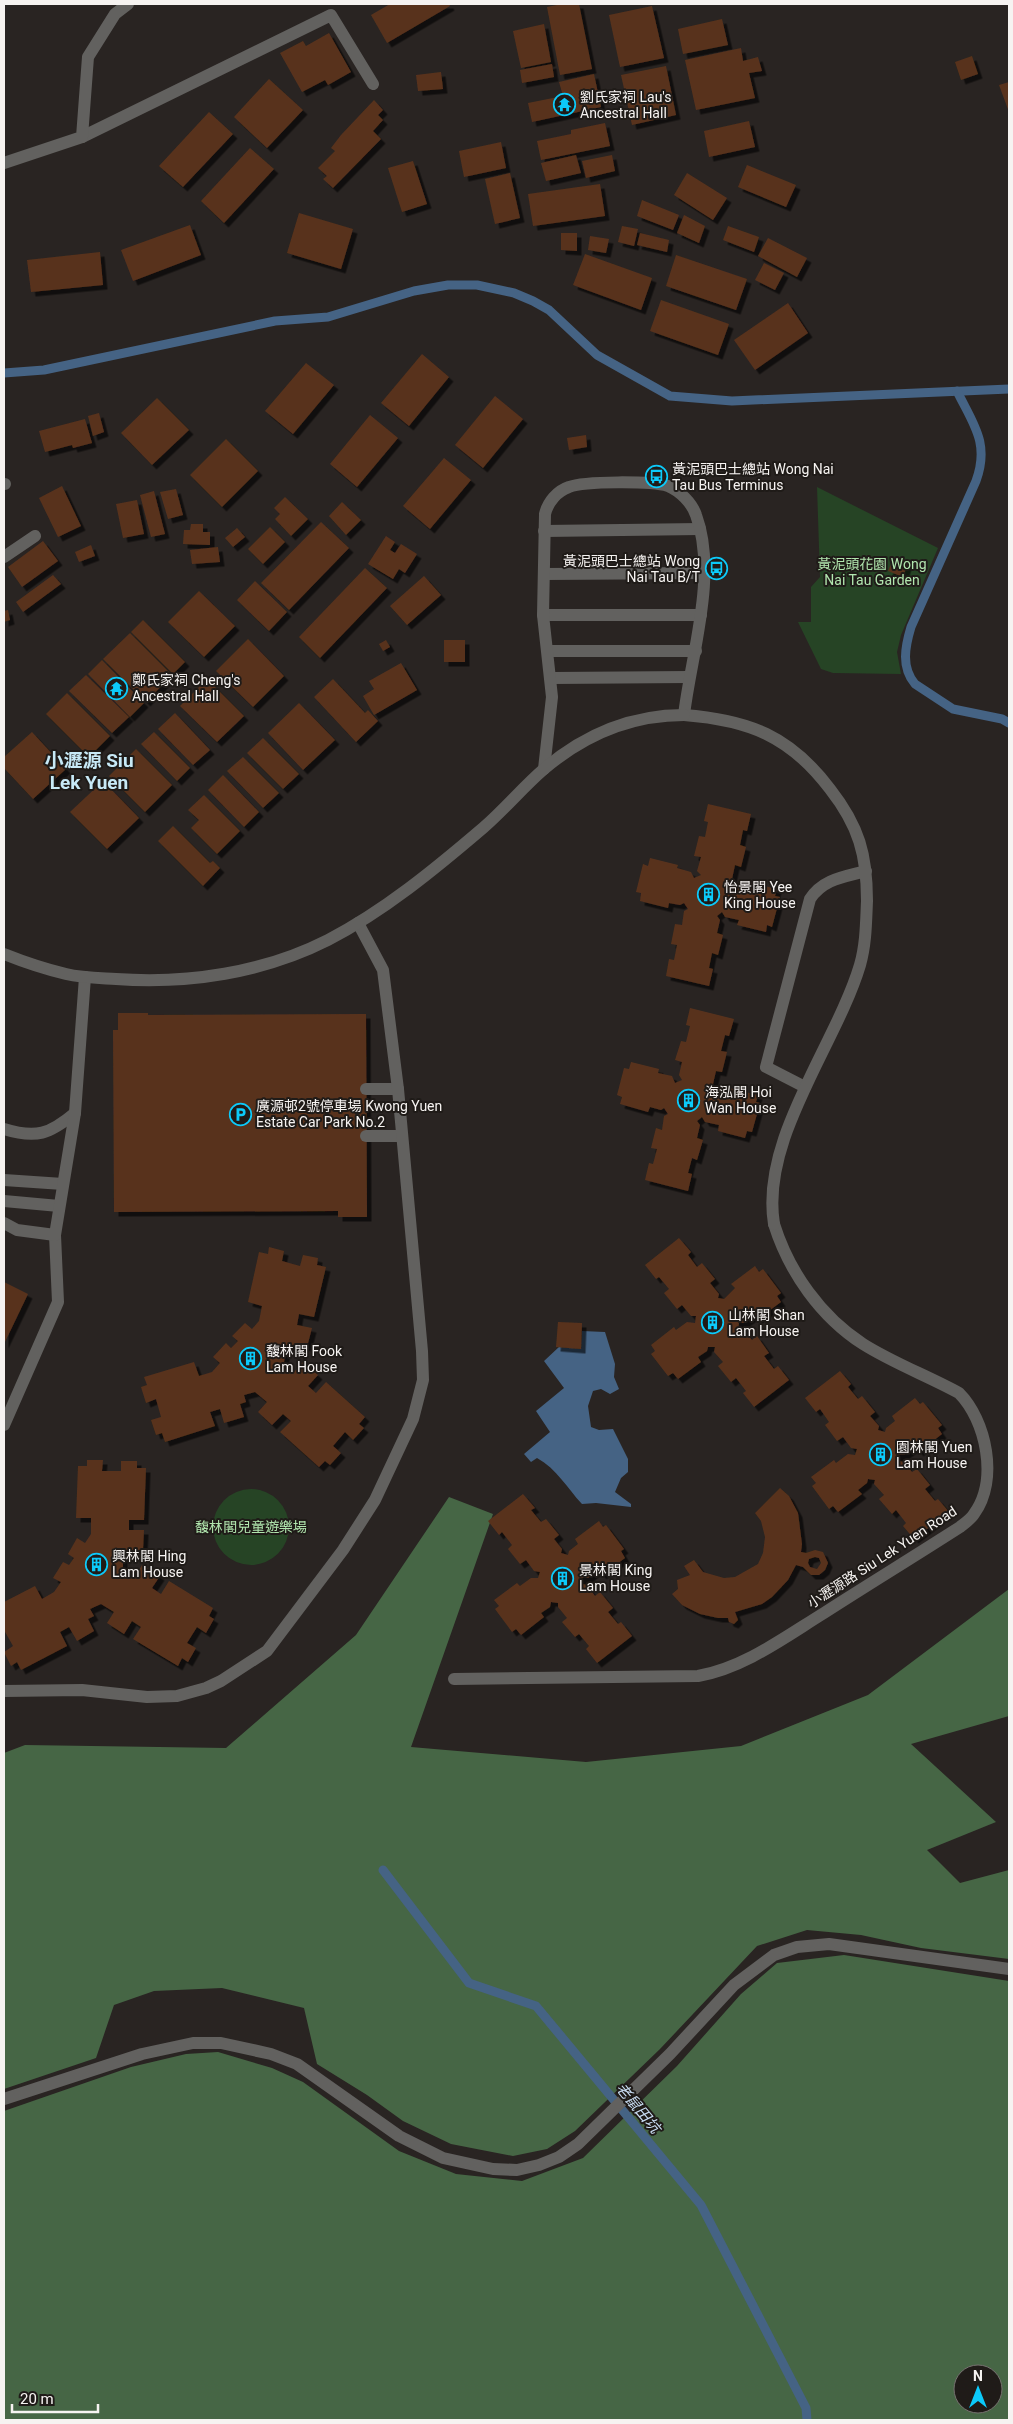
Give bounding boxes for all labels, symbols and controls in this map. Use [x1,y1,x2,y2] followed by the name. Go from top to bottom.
[580,89,671,121] place label: 劉氏家祠 Lau's Ancestral Hall
[552,93,576,117] temple icon: 劉氏家祠 Lau's Ancestral Hall
[672,461,834,493] place label: 黃泥頭巴士總站 Wong Nai Tau Bus Terminus
[644,465,668,489] bus stop icon: 黃泥頭巴士總站 Wong Nai Tau Bus Terminus
[563,553,701,585] place label: 黃泥頭巴士總站 Wong Nai Tau B/T
[817,556,927,588] park label: 黃泥頭花園 Wong Nai Tau Garden
[704,557,728,581] bus stop icon: 黃泥頭巴士總站 Wong Nai Tau B/T
[132,672,240,704] place label: 鄭氏家祠 Cheng's Ancestral Hall
[104,676,128,700] temple icon: 鄭氏家祠 Cheng's Ancestral Hall
[44,749,134,794] district label: 小瀝源 Siu Lek Yuen
[724,879,796,911] place label: 怡景閣 Yee King House
[696,883,720,907] building icon: 怡景閣 Yee King House
[705,1084,776,1116] place label: 海泓閣 Hoi Wan House
[677,1088,701,1112] building icon: 海泓閣 Hoi Wan House
[256,1098,442,1130] place label: 廣源邨2號停車場 Kwong Yuen Estate Car Park No.2
[228,1102,252,1126] parking icon: 廣源邨2號停車場 Kwong Yuen Estate Car Park No.2
[728,1307,805,1339] place label: 山林閣 Shan Lam House
[700,1311,724,1335] building icon: 山林閣 Shan Lam House
[266,1343,343,1375] place label: 馥林閣 Fook Lam House
[238,1347,262,1371] building icon: 馥林閣 Fook Lam House
[896,1439,973,1471] place label: 園林閣 Yuen Lam House
[868,1443,892,1467] building icon: 園林閣 Yuen Lam House
[804,1503,960,1611] street label: 小瀝源路 Siu Lek Yuen Road
[195,1519,307,1535] park label: 馥林閣兒童遊樂場
[112,1548,186,1580] place label: 興林閣 Hing Lam House
[84,1552,108,1576] building icon: 興林閣 Hing Lam House
[579,1562,652,1594] place label: 景林閣 King Lam House
[551,1566,575,1590] building icon: 景林閣 King Lam House
[612,2079,665,2138] water label: 老鼠田坑
[953,2364,1003,2414] north arrow
[973,2368,983,2384] text: N
[12,2382,99,2414] scale bar
[20,2390,54,2408] text: 20 m

